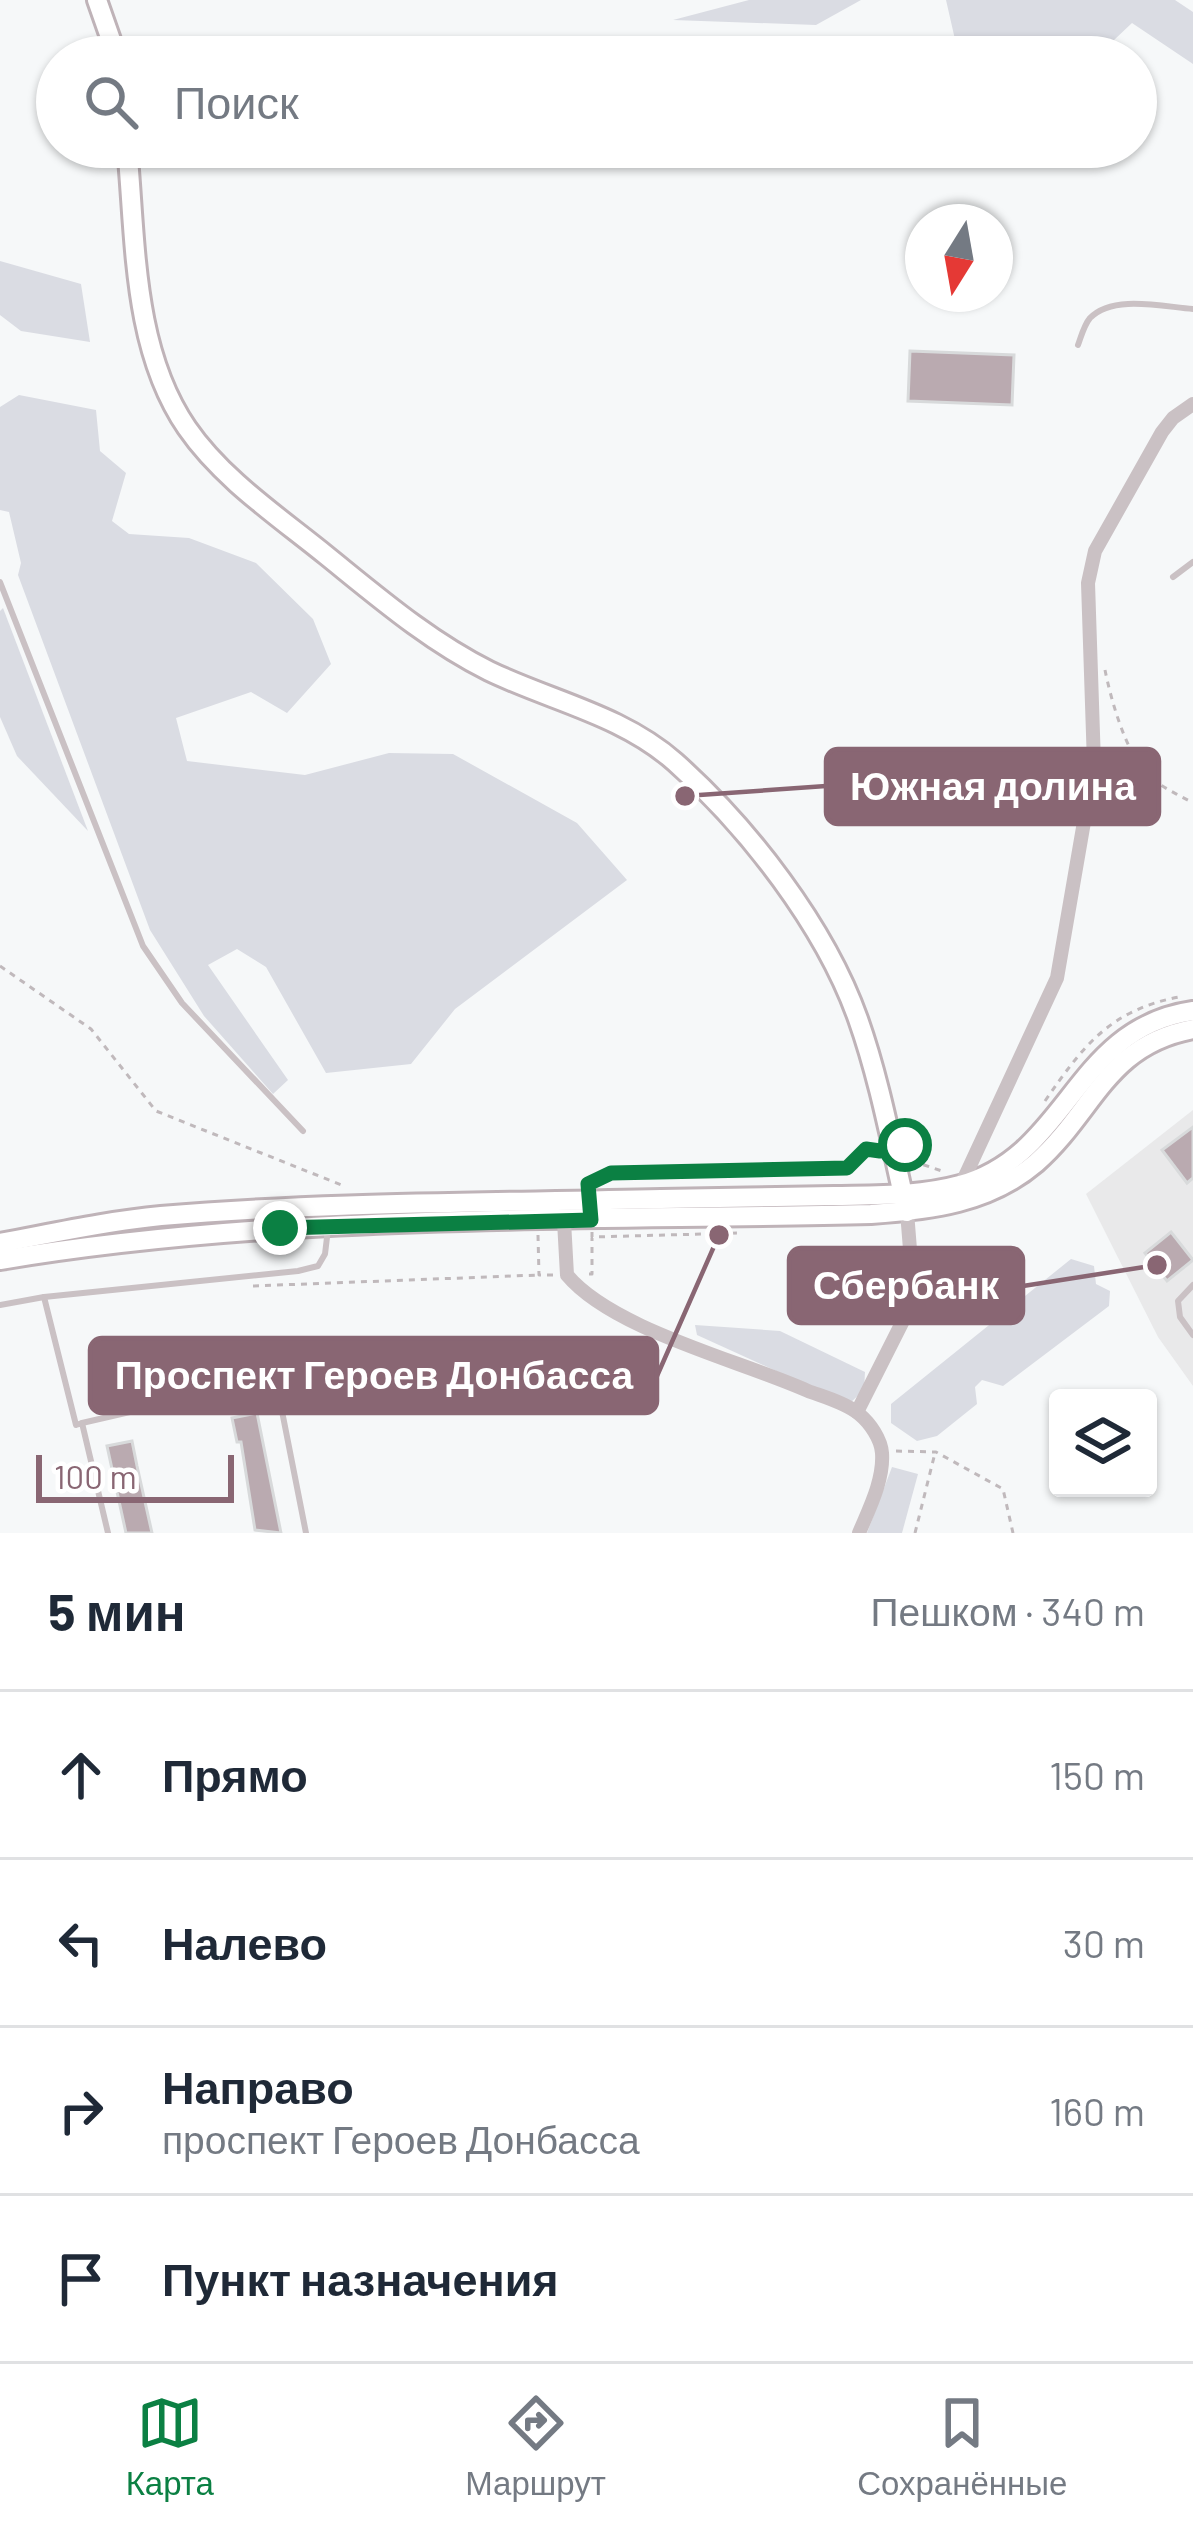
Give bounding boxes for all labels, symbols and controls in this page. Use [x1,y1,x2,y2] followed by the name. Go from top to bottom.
[36,36,1157,168] search box
[78,69,144,135] icon: search
[174,74,299,128] text: Поиск
[905,204,1013,312] north arrow
[826,749,1159,824] callout: Южная долина
[850,761,1136,808] text: Южная долина
[878,1118,932,1172] route start
[253,1201,307,1255] route end
[789,1248,1023,1323] callout: Сбербанк
[813,1260,1000,1307] text: Сбербанк
[90,1338,657,1413] callout: Проспект Героев Донбасса
[115,1350,634,1397] text: Проспект Героев Донбасса
[1049,1389,1157,1497] map controls
[1049,1389,1157,1497] button: layers
[36,1449,234,1502] scale bar
[54,1456,137,1496] text: 100 m
[48,1580,186,1641] text: 5 мин
[871,1587,1145,1634] text: Пешком · 340 m
[48,1742,114,1808] icon: ahead
[162,1747,308,1801] text: Прямо
[1049,1751,1145,1798] text: 150 m
[48,1910,114,1976] icon: left
[162,1915,327,1969] text: Налево
[1063,1919,1145,1966] text: 30 m
[162,2059,354,2113] text: Направо
[48,2078,114,2144] icon: right
[1049,2087,1145,2134] text: 160 m
[162,2115,640,2162] text: проспект Героев Донбасса
[48,2246,114,2312] icon: arrive
[162,2251,559,2305] text: Пункт назначения
[126,2390,214,2503] tab: Карта
[465,2390,606,2503] tab: Маршрут
[857,2390,1067,2503] tab: Сохранённые

